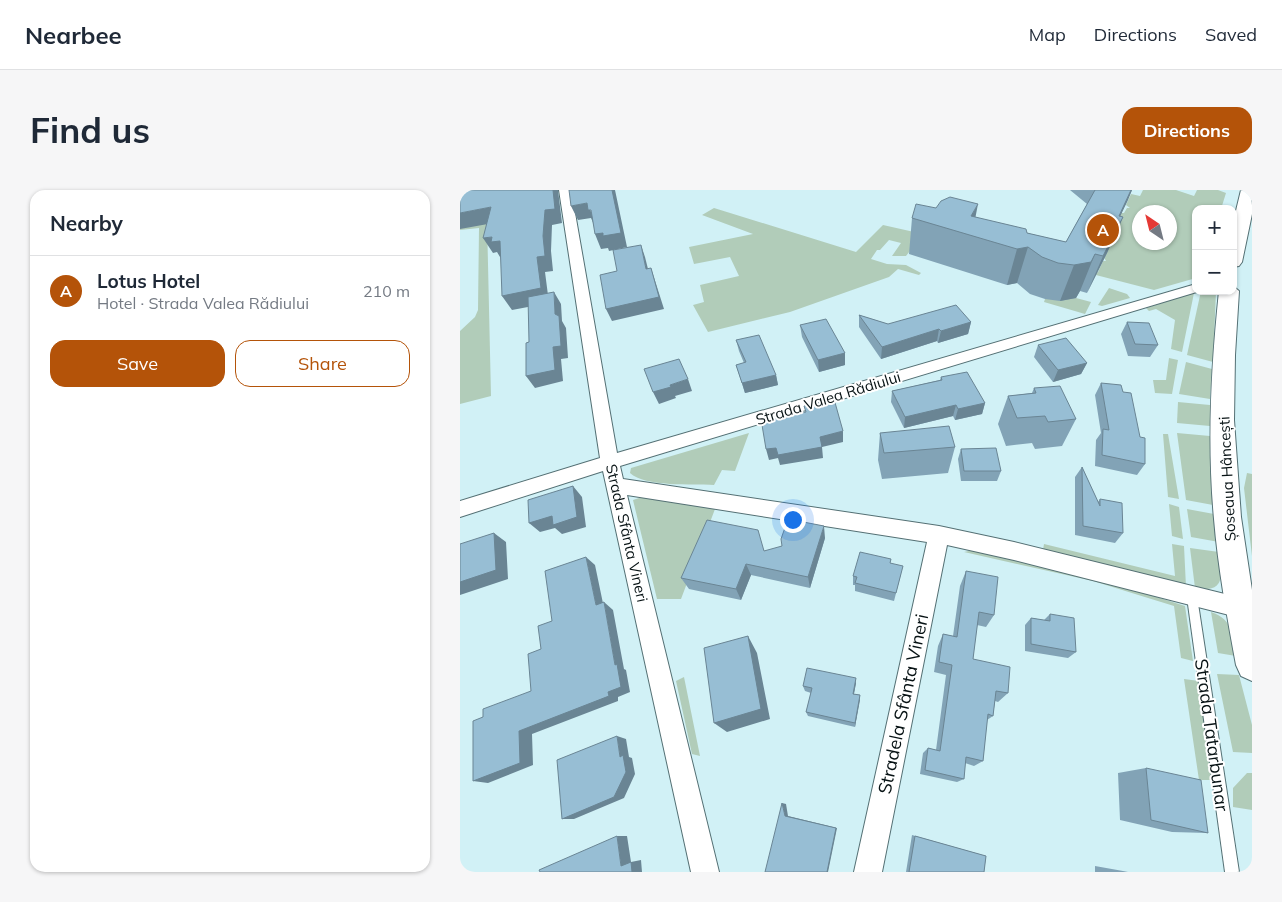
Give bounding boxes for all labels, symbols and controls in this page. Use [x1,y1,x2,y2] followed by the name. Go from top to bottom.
[25,20,122,50] text: Nearbee
[1029,23,1066,46] text: Map
[1094,23,1177,46] text: Directions
[1205,23,1257,46] text: Saved
[1122,107,1252,154] button: Directions
[30,108,150,152] text: Find us
[1132,205,1177,250] north arrow
[1192,205,1237,295] map controls
[1192,205,1237,250] button: +
[50,210,123,236] text: Nearby
[1087,211,1119,249] pin: A
[1192,250,1237,295] button: −
[97,269,200,293] text: Lotus Hotel
[60,281,72,301] text: A
[363,281,410,301] text: 210 m
[97,293,309,313] text: Hotel · Strada Valea Rădiului
[50,340,225,387] button: Save
[235,340,410,387] button: Share
[753,367,903,429] street label: Strada Valea Rădiului
[1214,416,1240,542] street label: Șoseaua Hâncești
[602,462,652,604] street label: Strada Sfânta Vineri
[780,507,806,533] your location
[873,612,933,796] street label: Stradela Sfânta Vineri
[1190,657,1234,813] street label: Strada Tatarbunar

